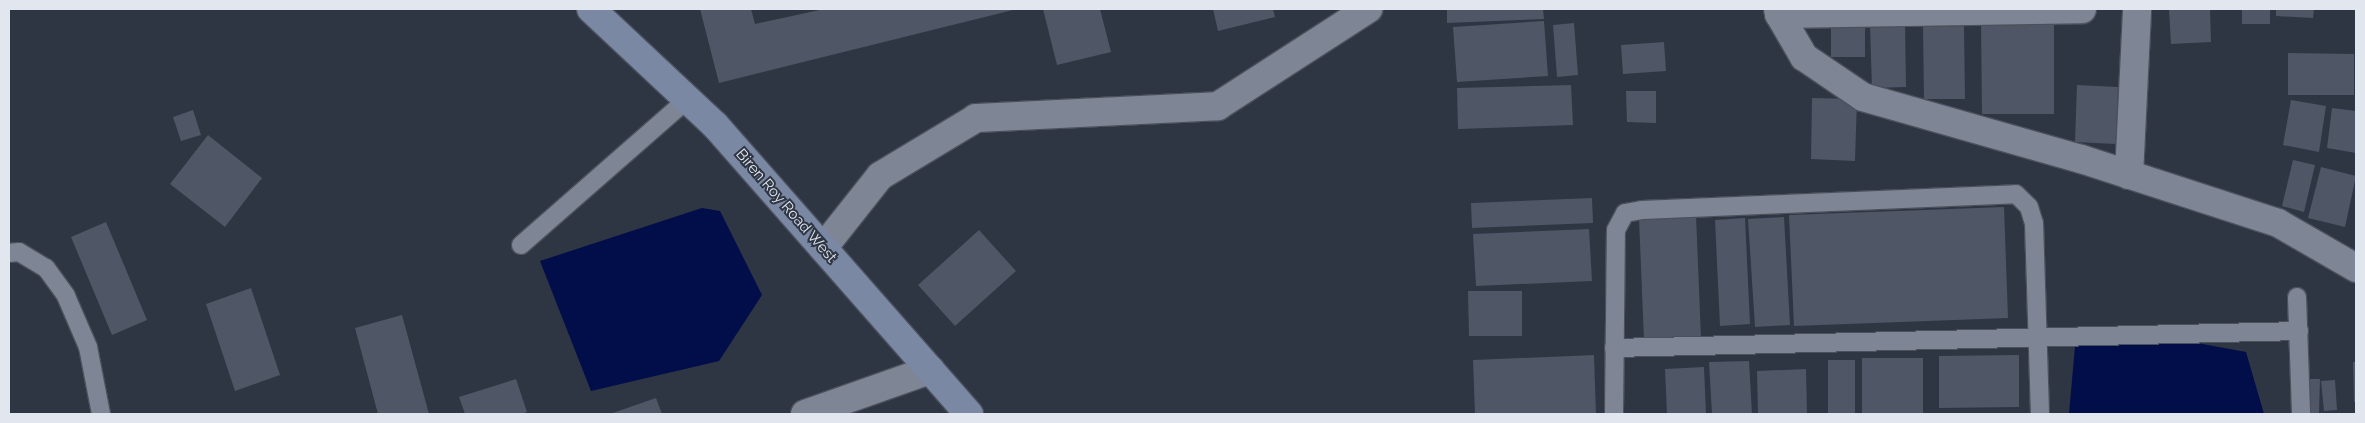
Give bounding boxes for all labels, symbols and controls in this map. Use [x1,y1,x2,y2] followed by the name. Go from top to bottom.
[732,145,840,267] street label: Biren Roy Road West

